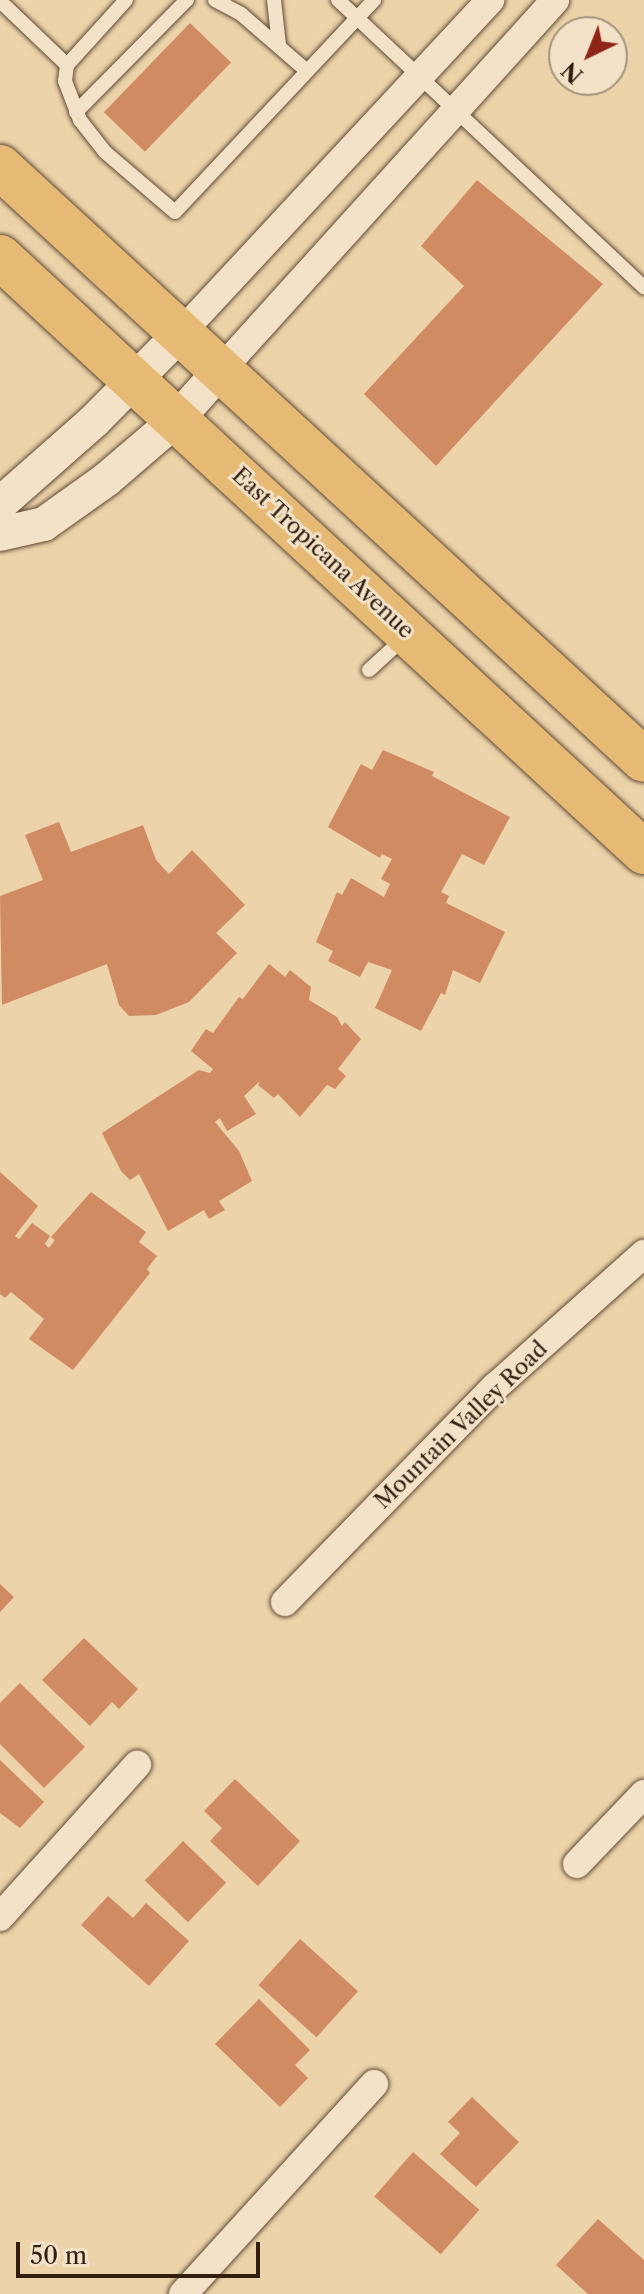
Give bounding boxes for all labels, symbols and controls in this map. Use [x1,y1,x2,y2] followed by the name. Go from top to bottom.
[548,16,628,96] north arrow
[556,56,589,89] text: N
[226,461,420,645] street label: East Tropicana Avenue
[369,1335,553,1515] street label: Mountain Valley Road
[20,2226,264,2276] scale bar
[30,2241,87,2270] text: 50 m

